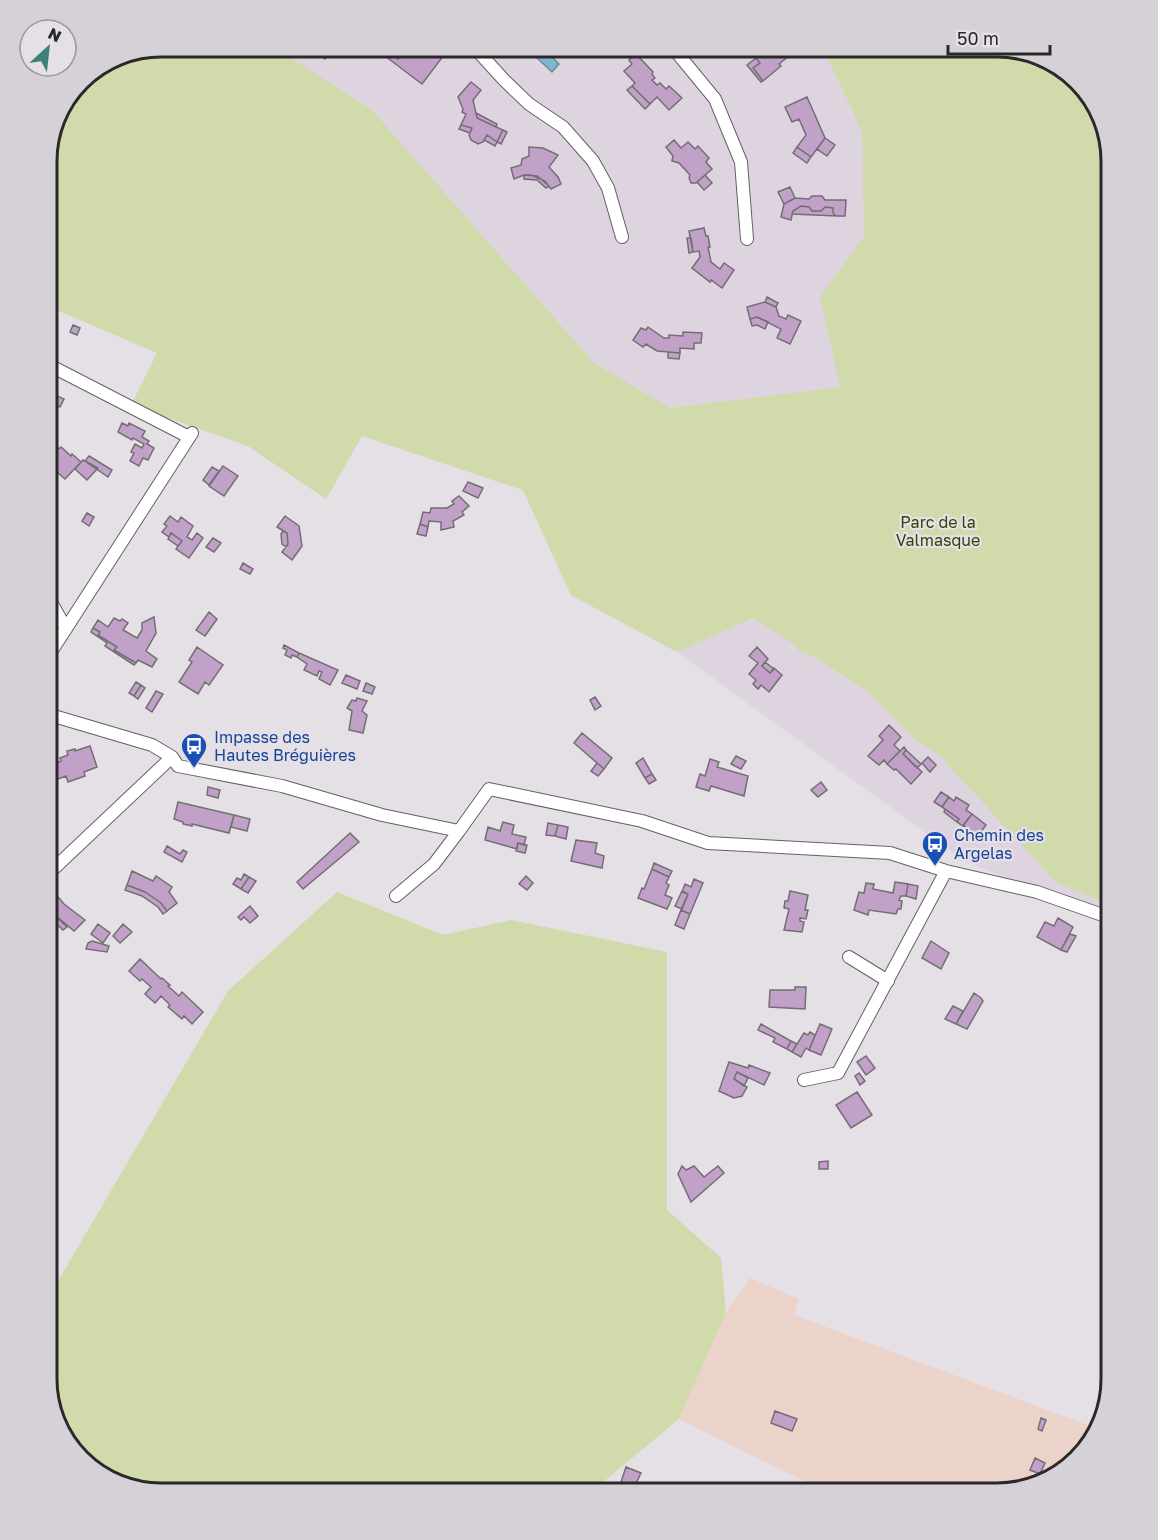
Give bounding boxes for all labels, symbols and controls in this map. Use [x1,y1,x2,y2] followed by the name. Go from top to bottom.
[18,18,78,78] north arrow
[948,18,1050,56] scale bar
[45,23,65,46] text: N
[957,27,999,49] text: 50 m
[896,512,980,550] park label: Parc de la Valmasque
[214,727,356,765] place label: Impasse des Hautes Bréguières
[179,731,209,769] bus stop icon: Impasse des Hautes Bréguières
[954,825,1044,863] place label: Chemin des Argelas
[920,829,950,867] bus stop icon: Chemin des Argelas

